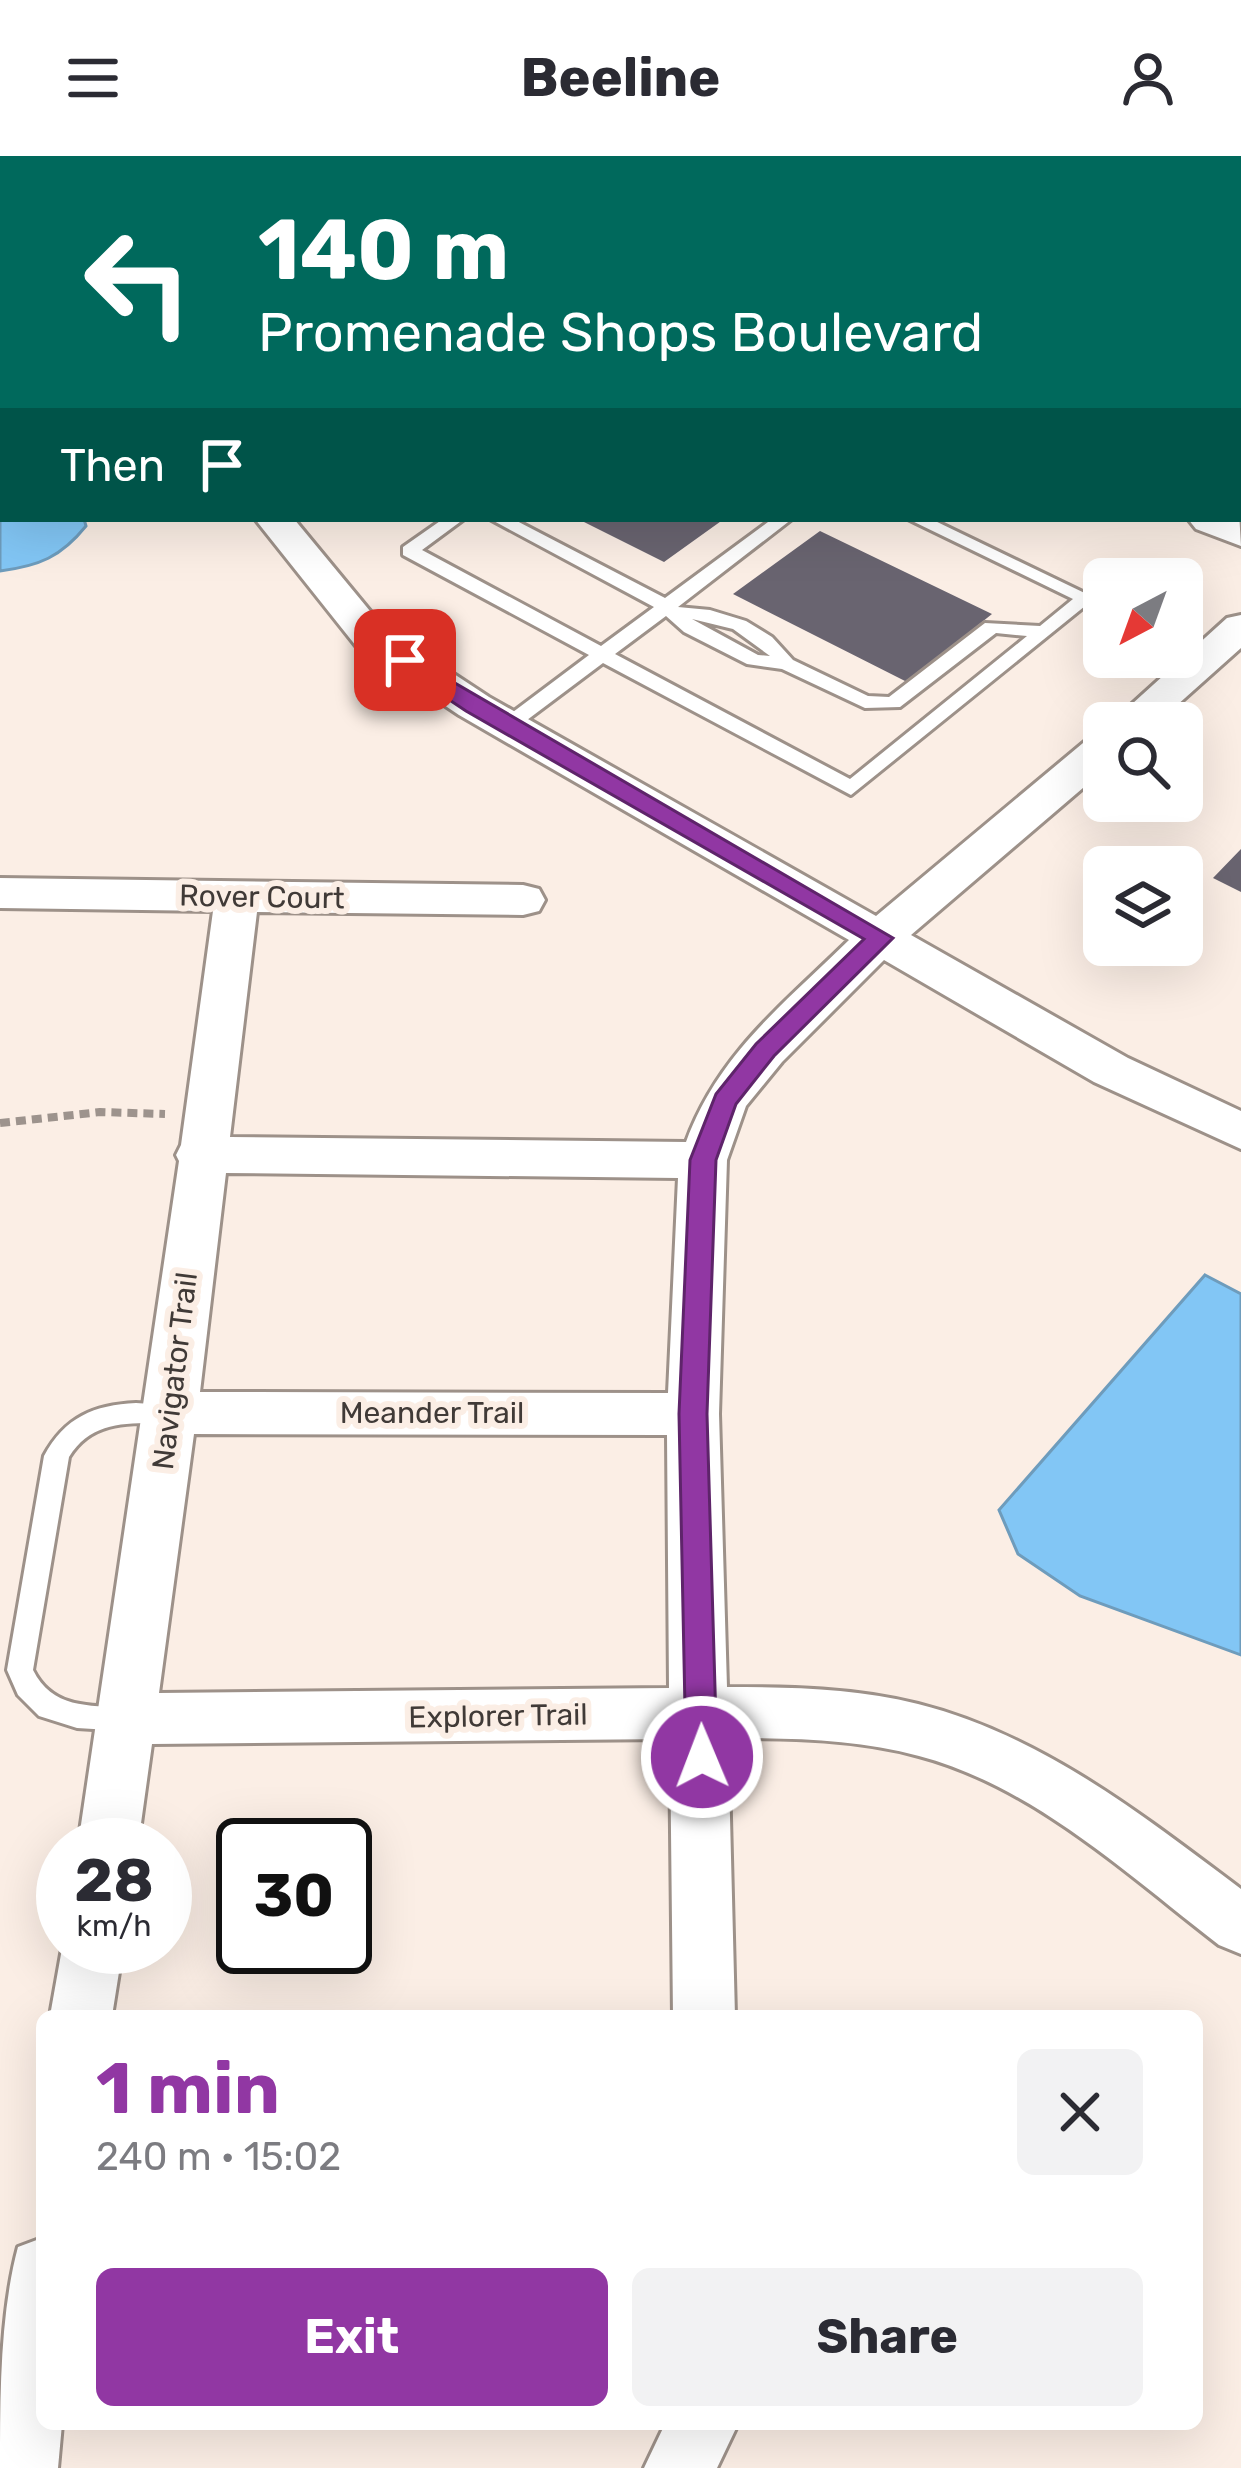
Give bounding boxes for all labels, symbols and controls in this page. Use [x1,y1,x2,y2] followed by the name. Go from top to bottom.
[60,45,126,111] icon: menu
[1115,45,1181,111] icon: person
[521,46,720,110] text: Beeline
[258,200,509,300] text: 140 m
[60,204,216,360] icon: left
[258,301,983,365] text: Promenade Shops Boulevard
[189,432,255,498] icon: arrive
[60,439,165,492] text: Then
[1083,558,1203,678] north arrow
[1083,558,1203,966] map controls
[354,609,456,711] pin
[372,627,438,693] icon: arrive
[1083,702,1203,822] button: search
[1083,846,1203,966] button: layers
[179,878,345,916] street label: Rover Court
[145,1270,205,1472] street label: Navigator Trail
[340,1395,524,1431] street label: Meander Trail
[639,1694,765,1820] position arrow
[408,1696,588,1736] street label: Explorer Trail
[216,1818,372,1974] speed limit sign: 30
[74,1845,154,1916] text: 28
[77,1908,151,1944] text: km/h
[96,2046,280,2131] text: 1 min
[1017,2049,1143,2175] button: close
[96,2134,341,2180] text: 240 m · 15:02
[96,2268,608,2406] button: Exit
[632,2268,1143,2406] button: Share

